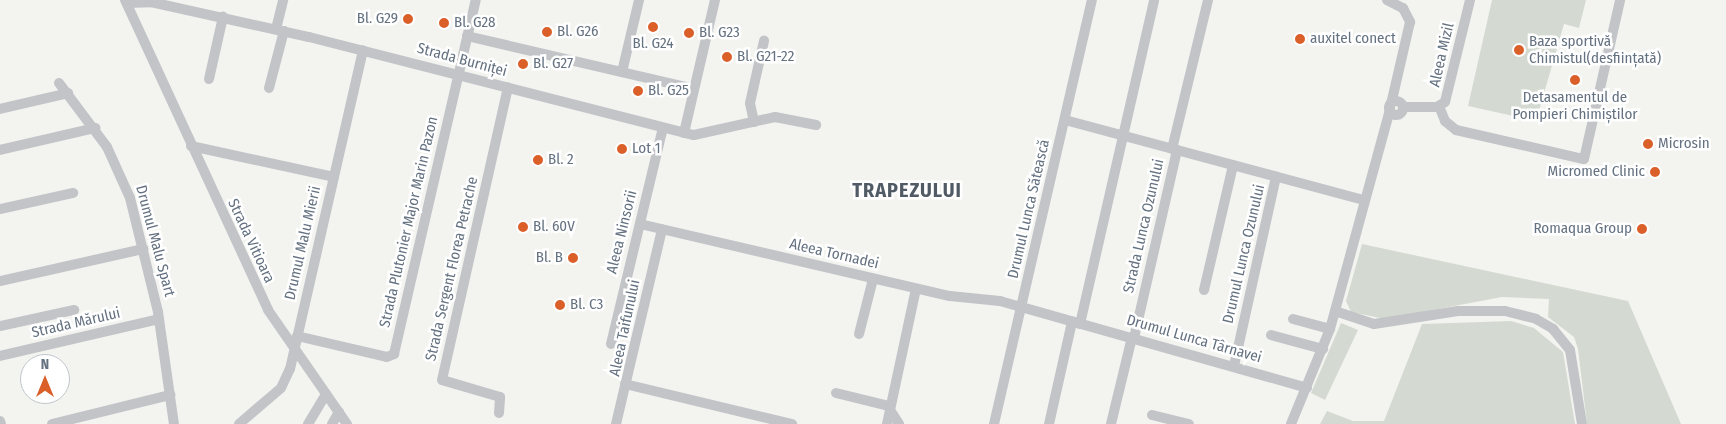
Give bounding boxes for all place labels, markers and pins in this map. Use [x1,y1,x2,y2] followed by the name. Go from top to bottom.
[357,10,398,28] place label: Bl. G29
[402,13,414,25] marker: Bl. G29
[454,14,495,32] place label: Bl. G28
[438,17,450,29] marker: Bl. G28
[647,21,659,33] marker: Bl. G24
[557,23,598,41] place label: Bl. G26
[699,24,740,42] place label: Bl. G23
[541,26,553,38] marker: Bl. G26
[683,27,695,39] marker: Bl. G23
[1310,30,1396,48] place label: auxitel conect
[1529,32,1661,67] place label: Baza sportivă Chimistul(desființată)
[1294,33,1306,45] marker: auxitel conect
[633,35,673,53] place label: Bl. G24
[1513,44,1525,56] marker: Baza sportivă Chimistul(desființată)
[737,48,794,66] place label: Bl. G21-22
[721,51,733,63] marker: Bl. G21-22
[533,55,573,73] place label: Bl. G27
[517,58,529,70] marker: Bl. G27
[1569,74,1581,86] marker: Detasamentul de Pompieri Chimiștilor
[648,82,689,100] place label: Bl. G25
[632,85,644,97] marker: Bl. G25
[1512,88,1638,123] place label: Detasamentul de Pompieri Chimiștilor
[1658,135,1710,153] place label: Microsin
[1642,138,1654,150] marker: Microsin
[632,140,660,158] place label: Lot 1
[616,143,628,155] marker: Lot 1
[548,151,574,169] place label: Bl. 2
[532,154,544,166] marker: Bl. 2
[1548,163,1645,181] place label: Micromed Clinic
[1649,166,1661,178] marker: Micromed Clinic
[533,218,575,236] place label: Bl. 60V
[1533,220,1632,238] place label: Romaqua Group
[517,221,529,233] marker: Bl. 60V
[1636,223,1648,235] marker: Romaqua Group
[536,249,563,267] place label: Bl. B
[567,252,579,264] marker: Bl. B
[570,296,603,314] place label: Bl. C3
[554,299,566,311] marker: Bl. C3

